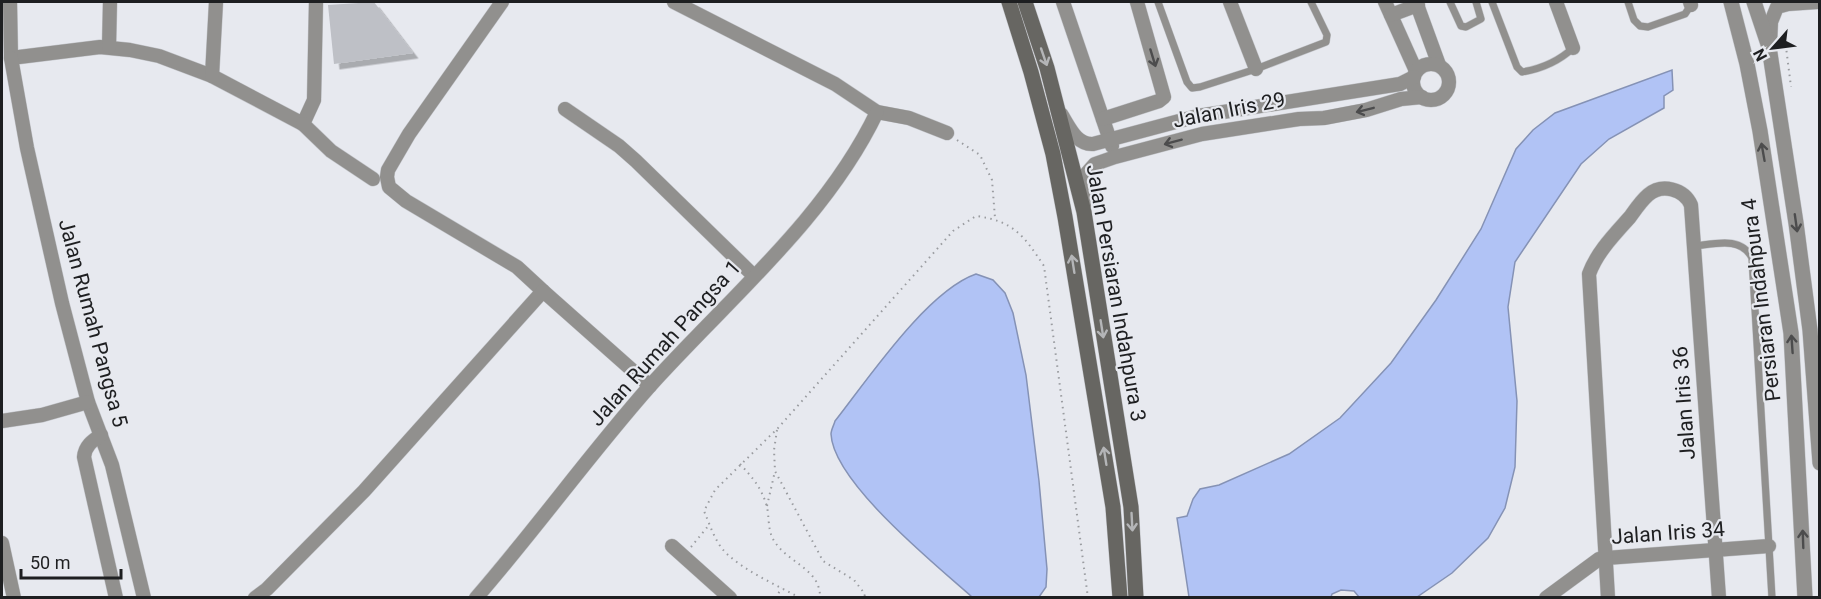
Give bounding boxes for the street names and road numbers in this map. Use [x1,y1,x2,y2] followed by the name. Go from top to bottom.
[1171,87,1287,133] street label: Jalan Iris 29
[1082,163,1150,423] street label: Jalan Persiaran Indahpura 3
[1737,197,1785,403] street label: Persiaran Indahpura 4
[54,216,132,430] street label: Jalan Rumah Pangsa 5
[584,255,746,431] street label: Jalan Rumah Pangsa 1
[1668,345,1700,461] street label: Jalan Iris 36
[1610,517,1726,549] street label: Jalan Iris 34

